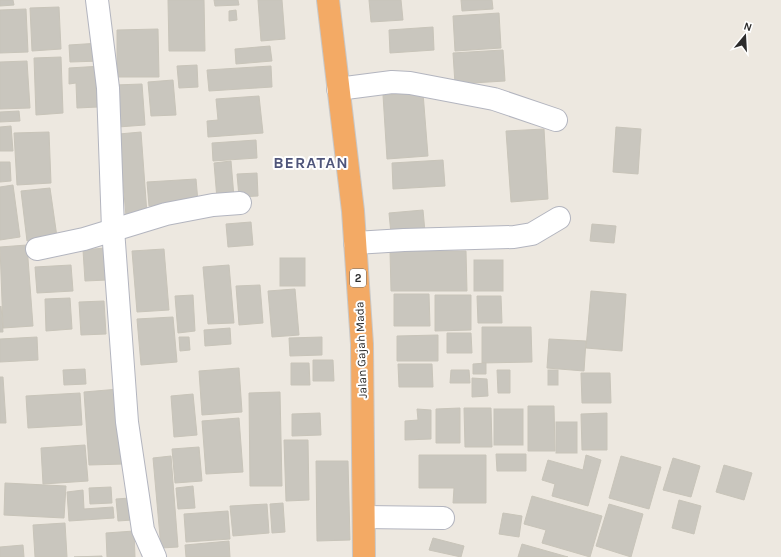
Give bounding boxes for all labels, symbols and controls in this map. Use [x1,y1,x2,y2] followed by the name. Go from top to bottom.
[725,16,765,56] north arrow
[742,20,754,34] text: N
[273,153,349,172] district label: BERATAN
[350,269,366,287] road number: 2
[352,301,370,399] street label: Jalan Gajah Mada

